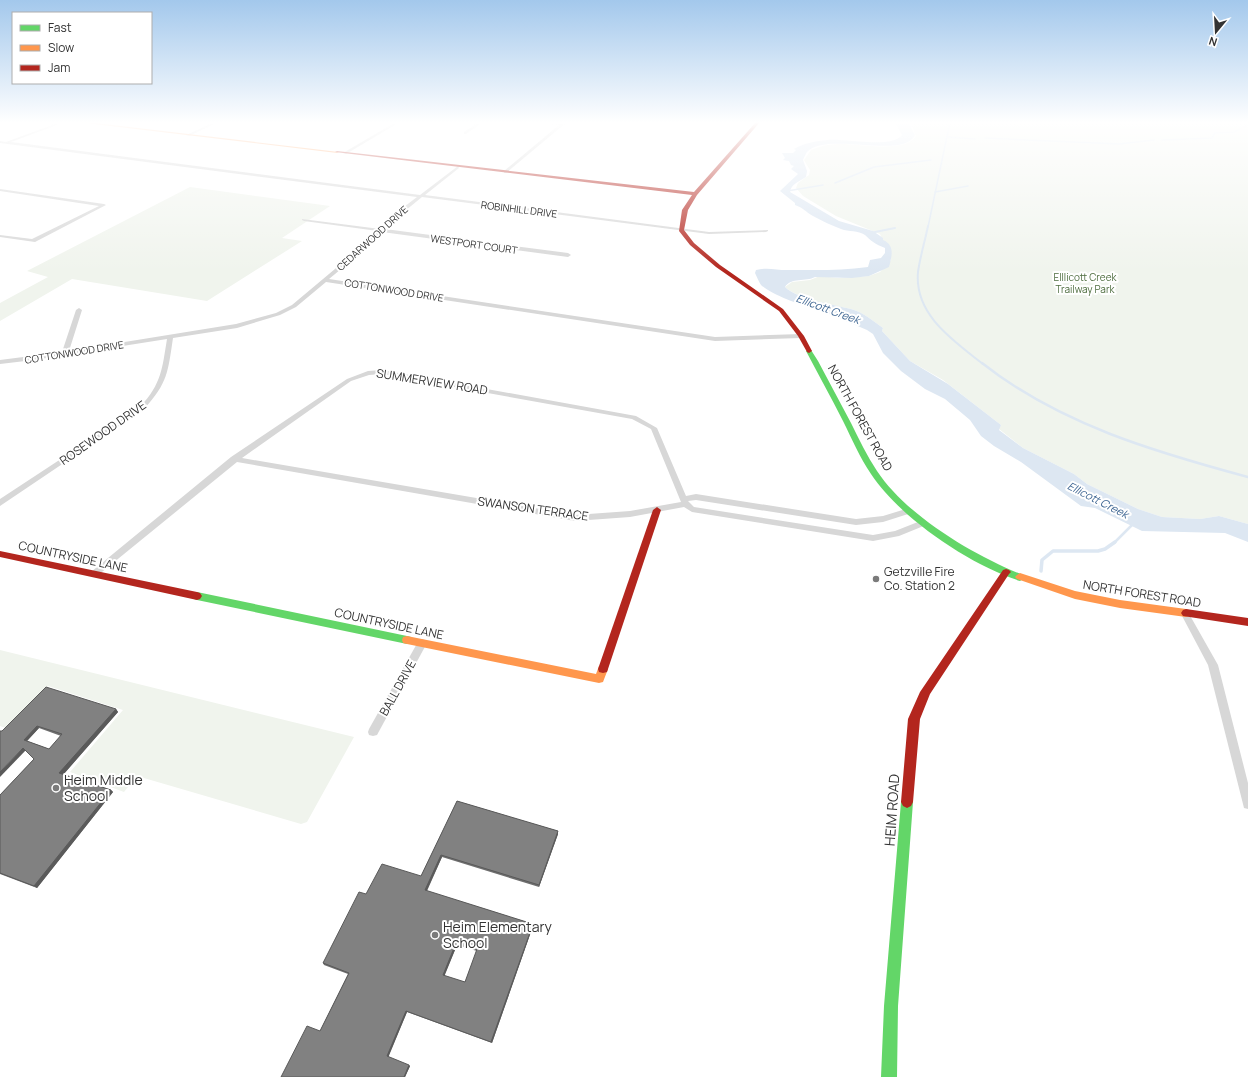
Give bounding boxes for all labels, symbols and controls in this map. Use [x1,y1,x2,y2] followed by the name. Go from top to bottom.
[12,12,152,84] legend
[1196,12,1236,52] north arrow
[48,19,72,36] text: Fast
[1207,34,1219,50] text: N
[48,39,74,56] text: Slow
[48,59,70,76] text: Jam
[480,197,558,221] street label: ROBINHILL DRIVE
[333,202,411,274] street label: CEDARWOOD DRIVE
[430,231,518,257] street label: WESTPORT COURT
[1053,270,1118,296] park label: Elllicott Creek Trailway Park
[343,275,445,305] street label: COTTONWOOD DRIVE
[794,290,864,328] water label: Ellicott Creek
[23,337,125,367] street label: COTTONWOOD DRIVE
[824,361,897,474] street label: NORTH FOREST ROAD
[375,364,489,399] street label: SUMMERVIEW ROAD
[56,396,149,469] street label: ROSEWOOD DRIVE
[1065,478,1133,522] water label: Ellicott Creek
[476,492,590,525] street label: SWANSON TERRACE
[17,537,129,576] street label: COUNTRYSIDE LANE
[884,563,955,594] place label: Getzville Fire Co. Station 2
[871,574,881,584] marker: Getzville Fire Co. Station 2
[1082,576,1202,611] street label: NORTH FOREST ROAD
[333,604,445,643] street label: COUNTRYSIDE LANE
[375,657,420,719] street label: BALL DRIVE
[64,770,143,805] place label: Heim Middle School
[880,773,904,847] street label: HEIM ROAD
[51,783,61,793] marker: Heim Middle School
[443,917,552,952] place label: Heim Elementary School
[430,930,440,940] marker: Heim Elementary School

